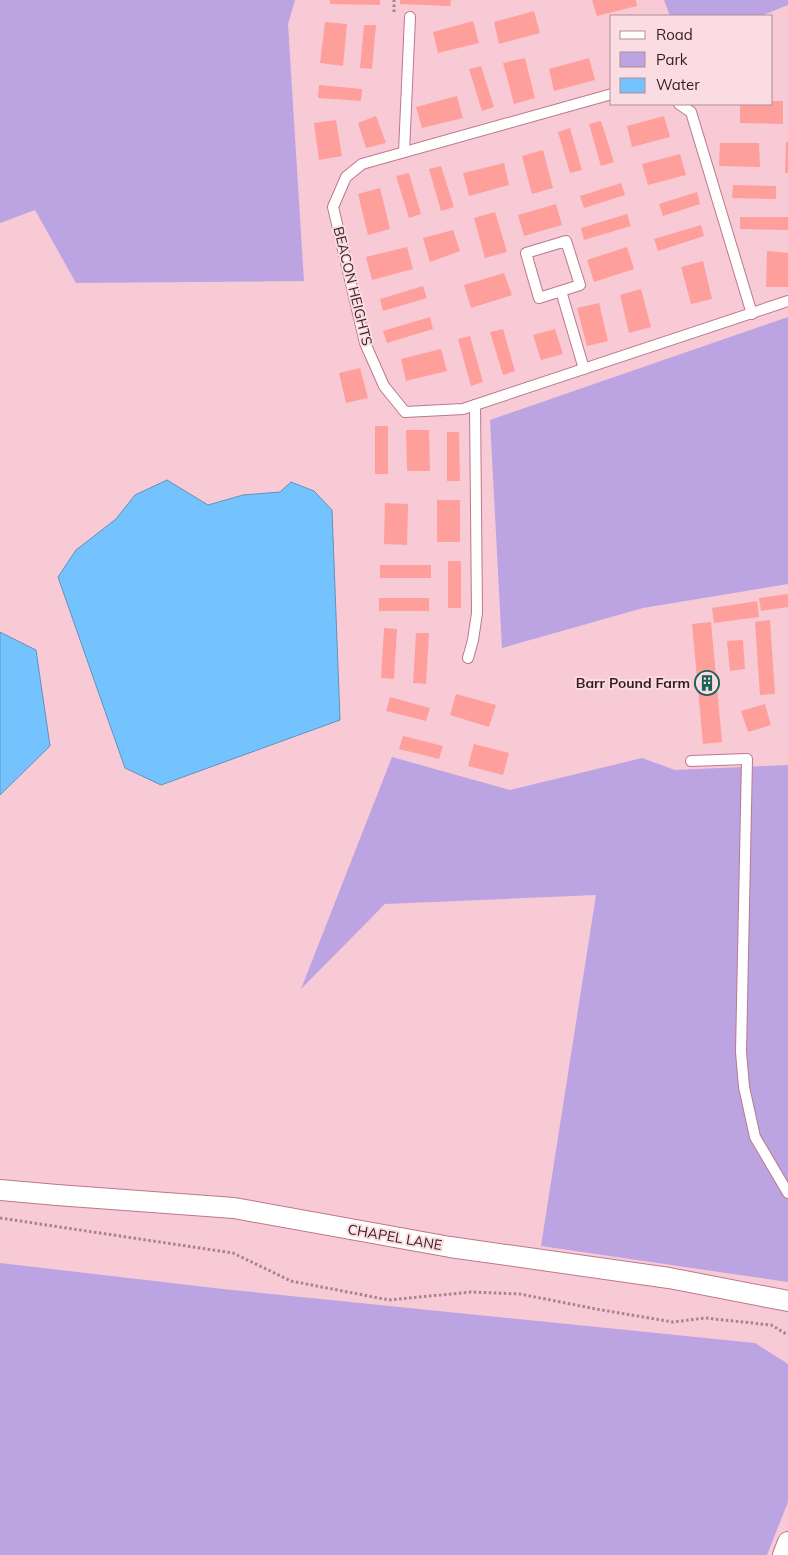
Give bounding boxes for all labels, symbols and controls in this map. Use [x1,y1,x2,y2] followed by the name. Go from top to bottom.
[610,15,773,105] legend
[656,25,693,44] text: Road
[656,50,688,69] text: Park
[656,75,700,94] text: Water
[329,225,377,348] street label: BEACON HEIGHTS
[694,670,720,696] building icon: Barr Pound Farm
[576,674,690,692] place label: Barr Pound Farm
[346,1220,444,1254] street label: CHAPEL LANE

